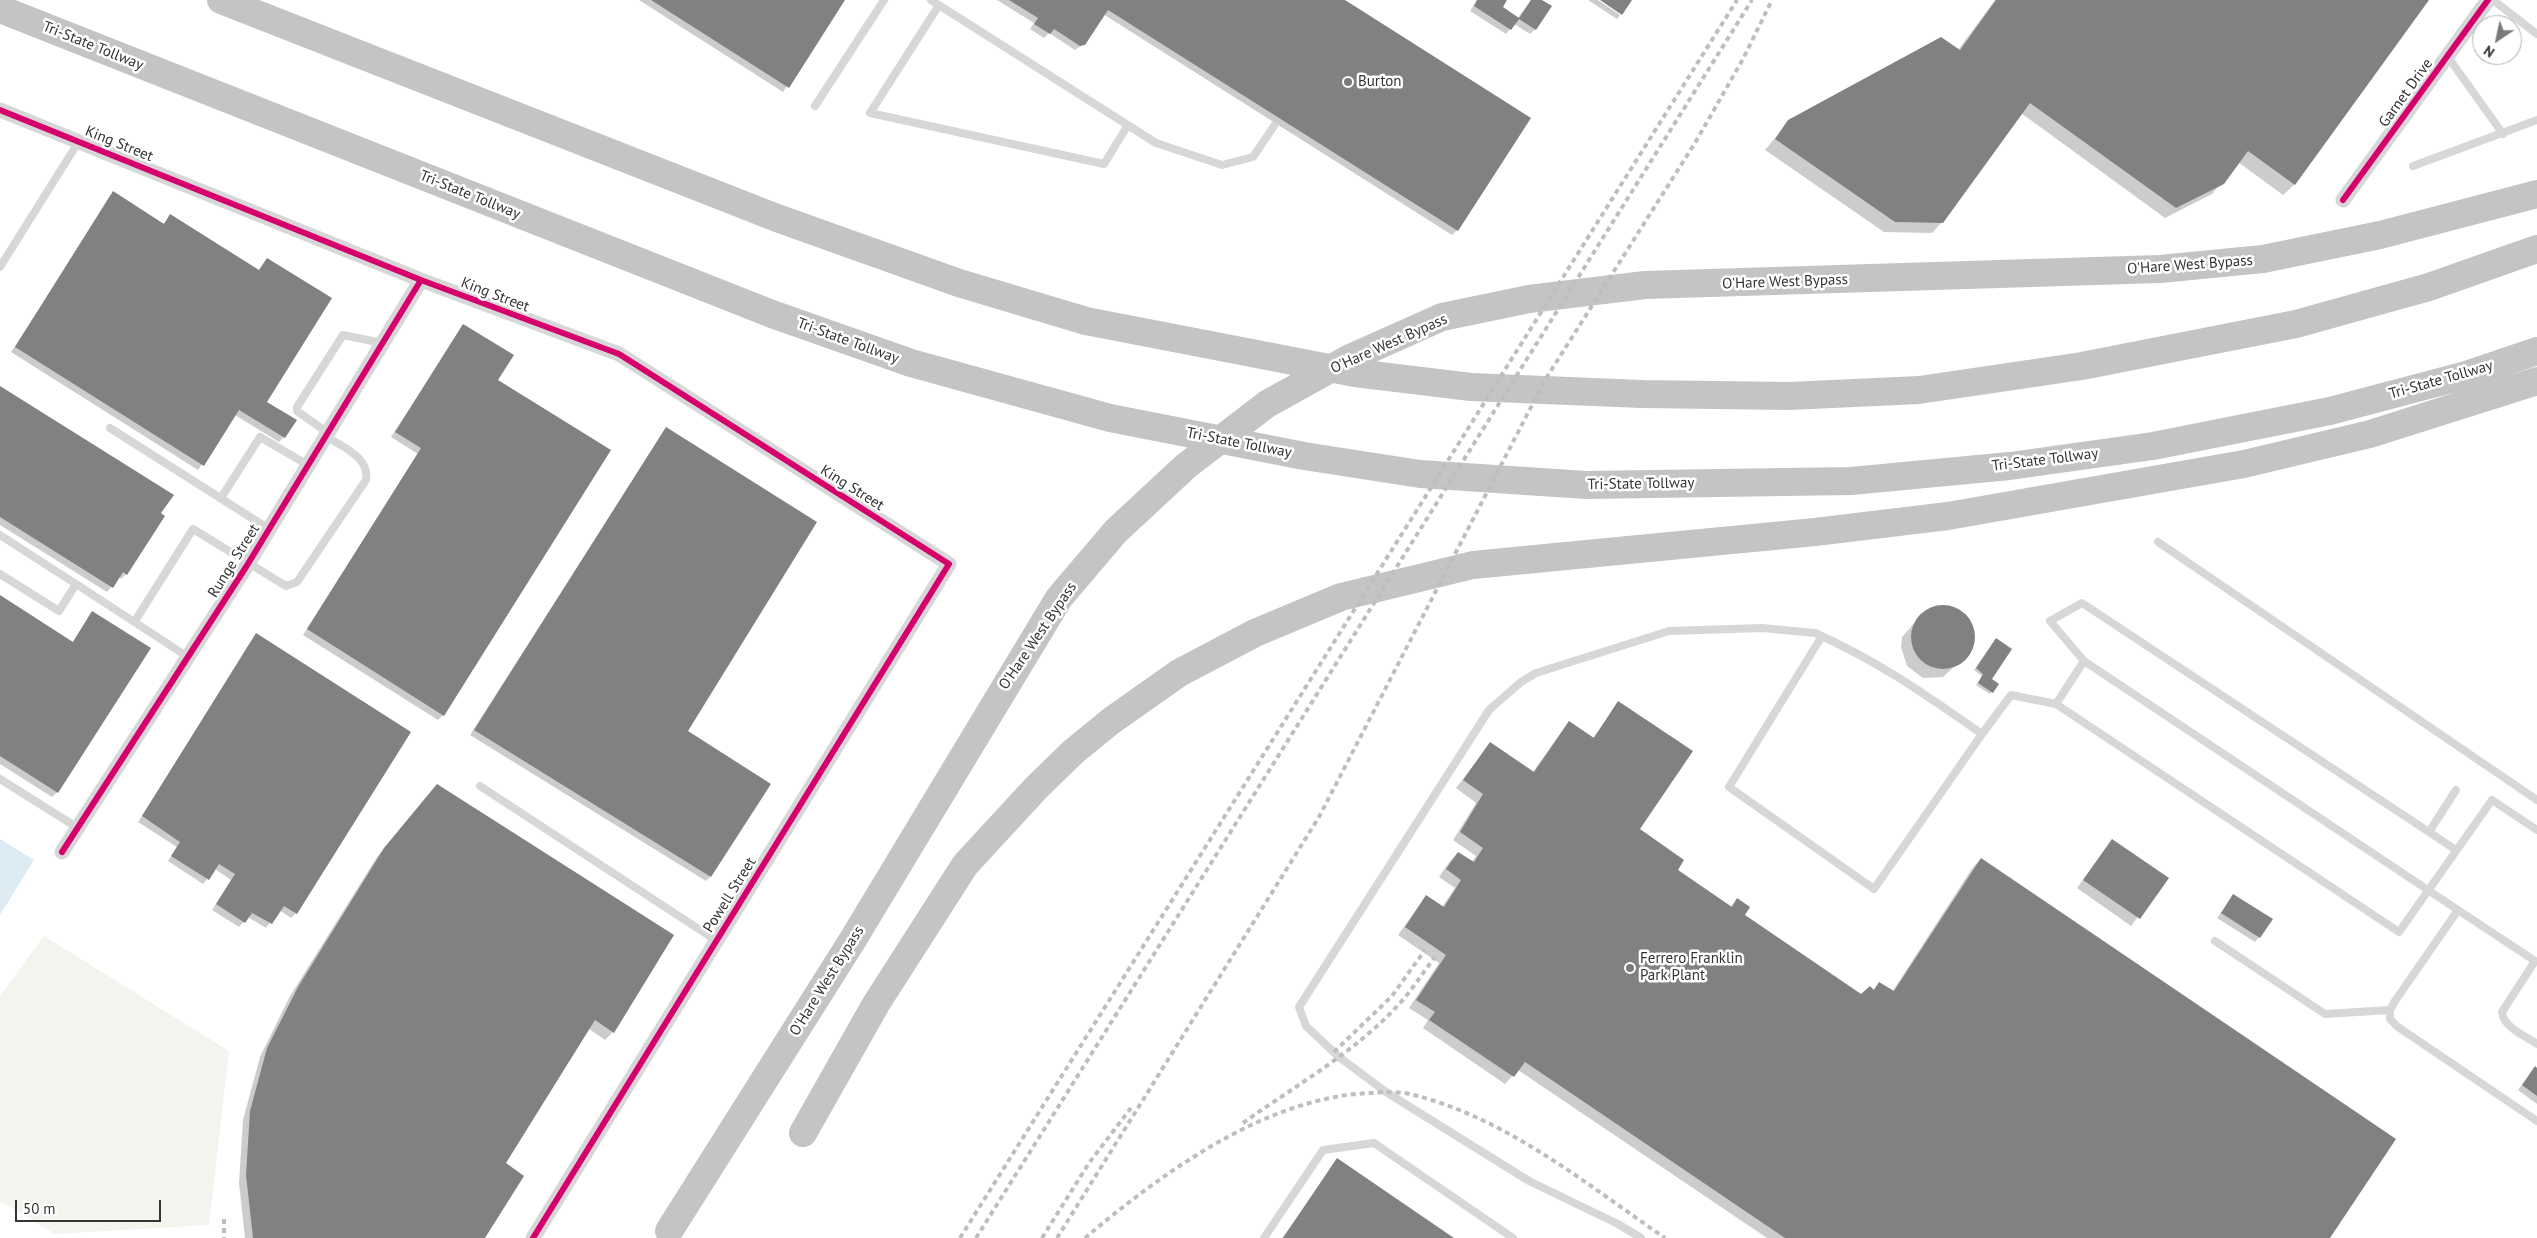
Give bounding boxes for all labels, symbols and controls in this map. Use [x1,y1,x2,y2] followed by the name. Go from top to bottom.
[2472,15,2522,65] north arrow
[40,18,146,74] street label: Tri-State Tollway
[2480,42,2498,62] text: N
[2375,55,2437,131] street label: Garnet Drive
[1358,73,1402,91] place label: Burton
[1342,76,1354,88] marker: Burton
[82,122,156,166] street label: King Street
[417,167,523,223] street label: Tri-State Tollway
[2127,252,2253,278] street label: O'Hare West Bypass
[1722,271,1848,293] street label: O'Hare West Bypass
[458,274,532,316] street label: King Street
[1328,310,1450,378] street label: O'Hare West Bypass
[795,314,901,368] street label: Tri-State Tollway
[2387,357,2495,403] street label: Tri-State Tollway
[1185,424,1293,462] street label: Tri-State Tollway
[1991,445,2099,475] street label: Tri-State Tollway
[817,461,887,515] street label: King Street
[1587,474,1695,494] street label: Tri-State Tollway
[204,521,264,601] street label: Runge Street
[995,579,1081,693] street label: O'Hare West Bypass
[700,854,760,936] street label: Powell Street
[786,923,868,1039] street label: O'Hare West Bypass
[1640,950,1743,985] place label: Ferrero Franklin Park Plant
[1624,962,1636,974] marker: Ferrero Franklin Park Plant
[18,1190,164,1222] scale bar
[23,1199,56,1218] text: 50 m

